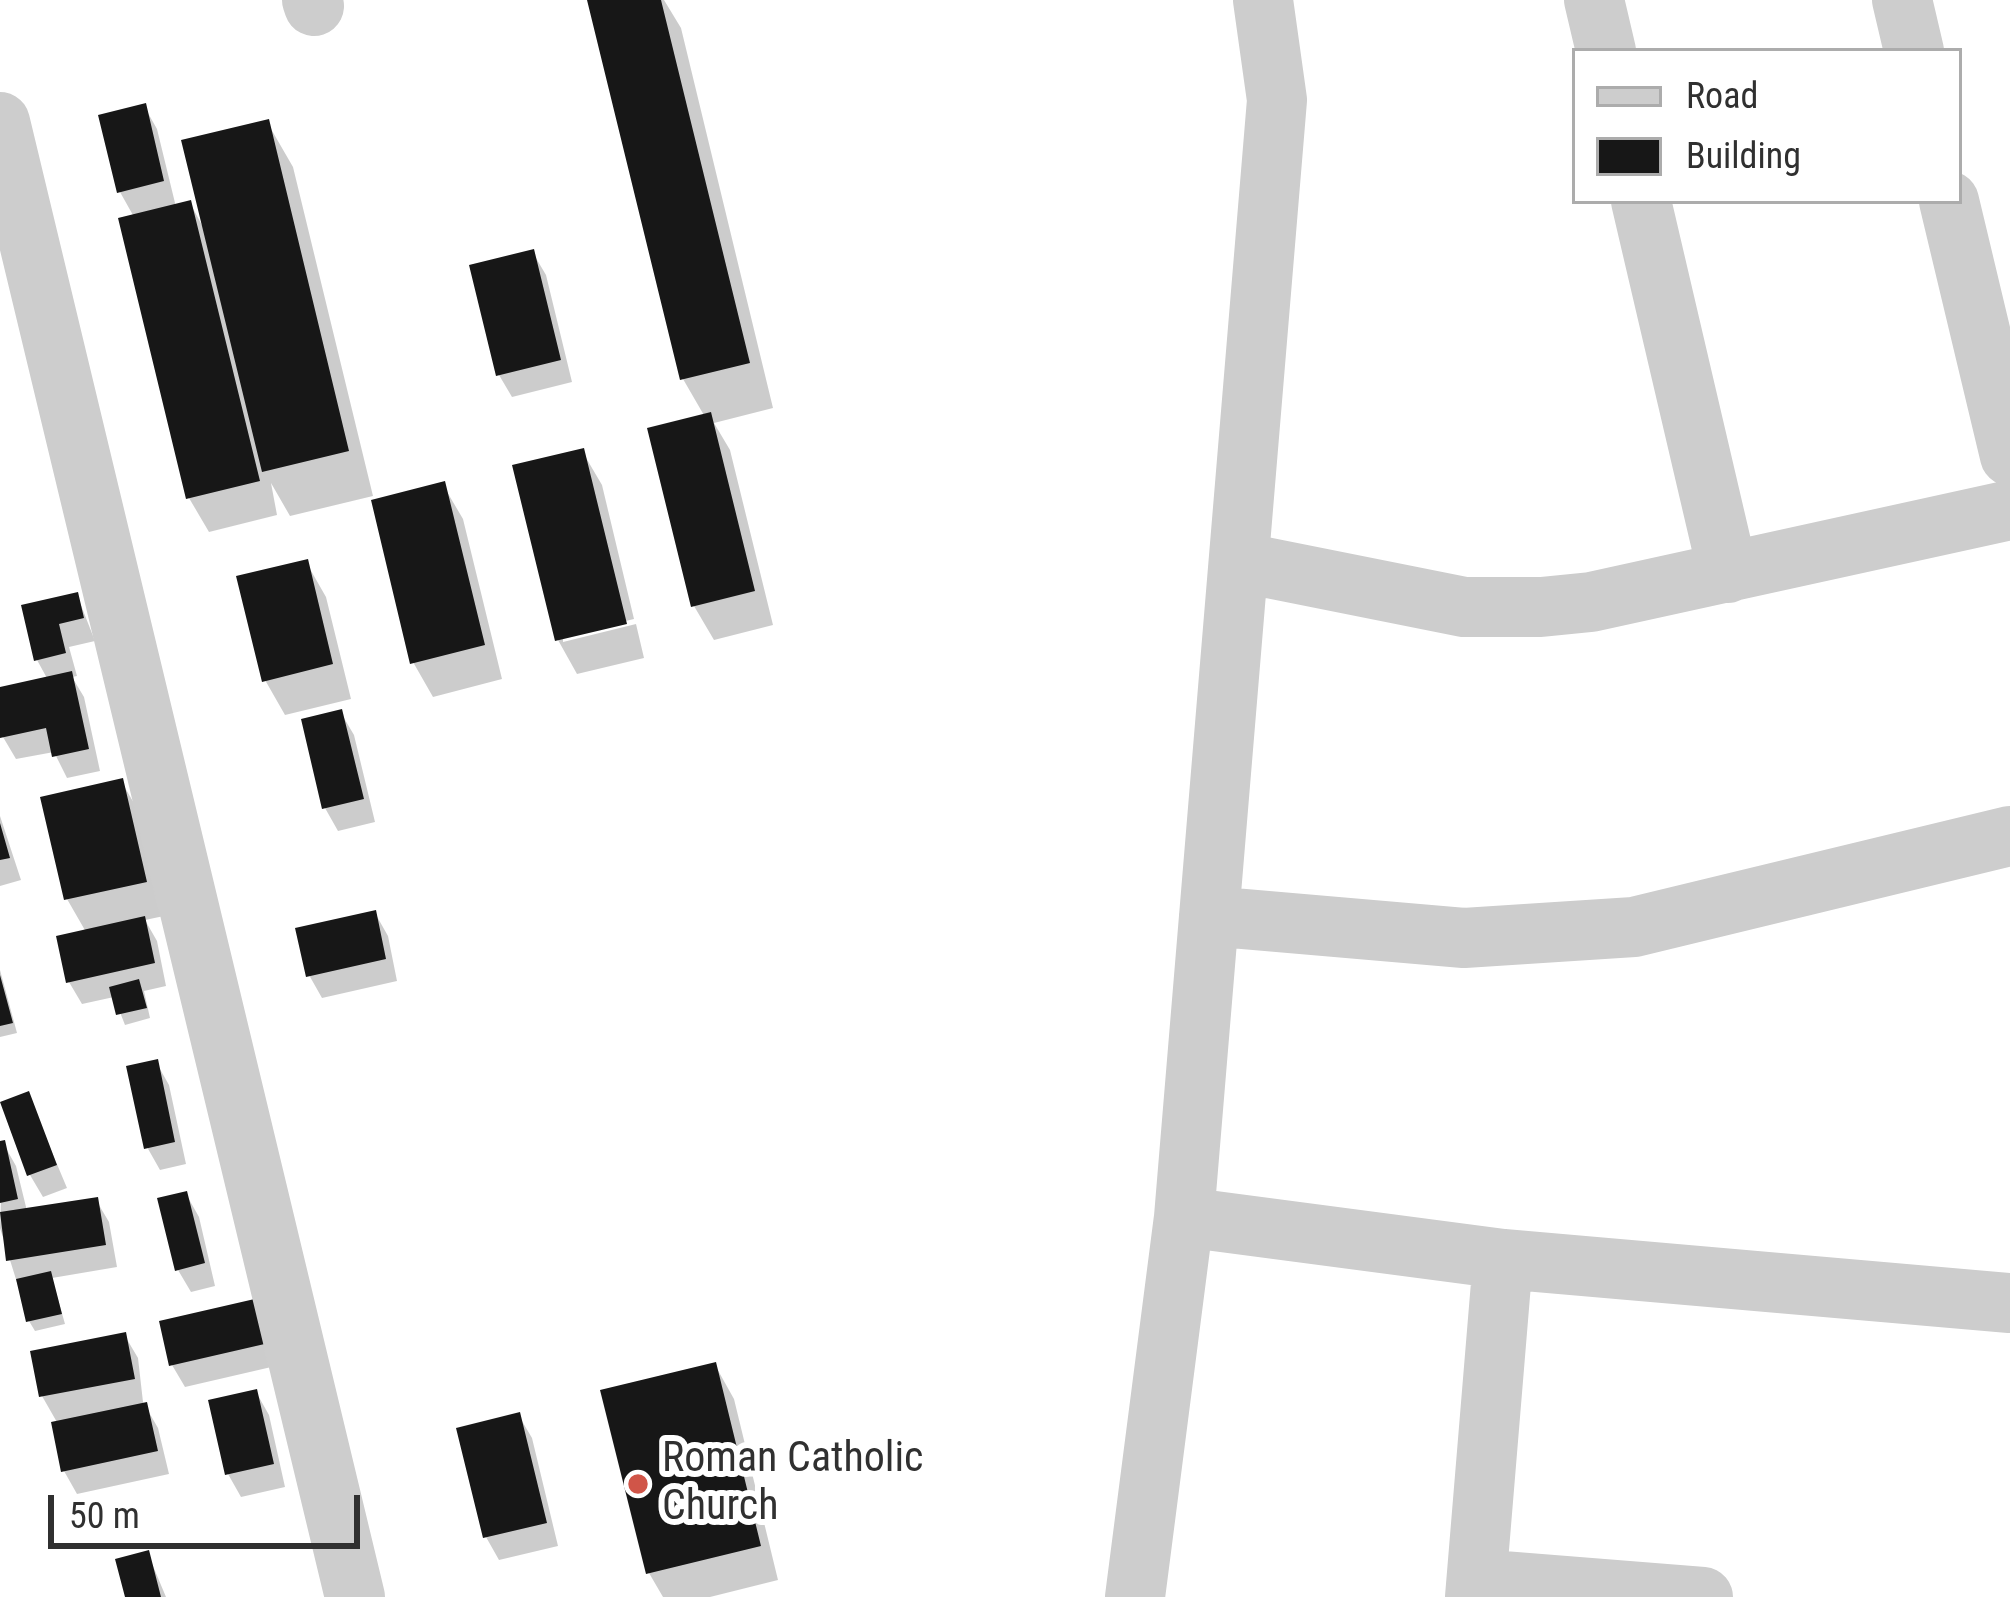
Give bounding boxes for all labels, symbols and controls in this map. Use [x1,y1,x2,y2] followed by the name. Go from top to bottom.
[1572,48,1962,204] legend
[1686,75,1758,117] text: Road
[1686,135,1801,177] text: Building
[662,1435,923,1534] place label: Roman Catholic Church
[54,1471,366,1545] scale bar
[625,1471,651,1497] marker: Roman Catholic Church
[69,1495,140,1537] text: 50 m

